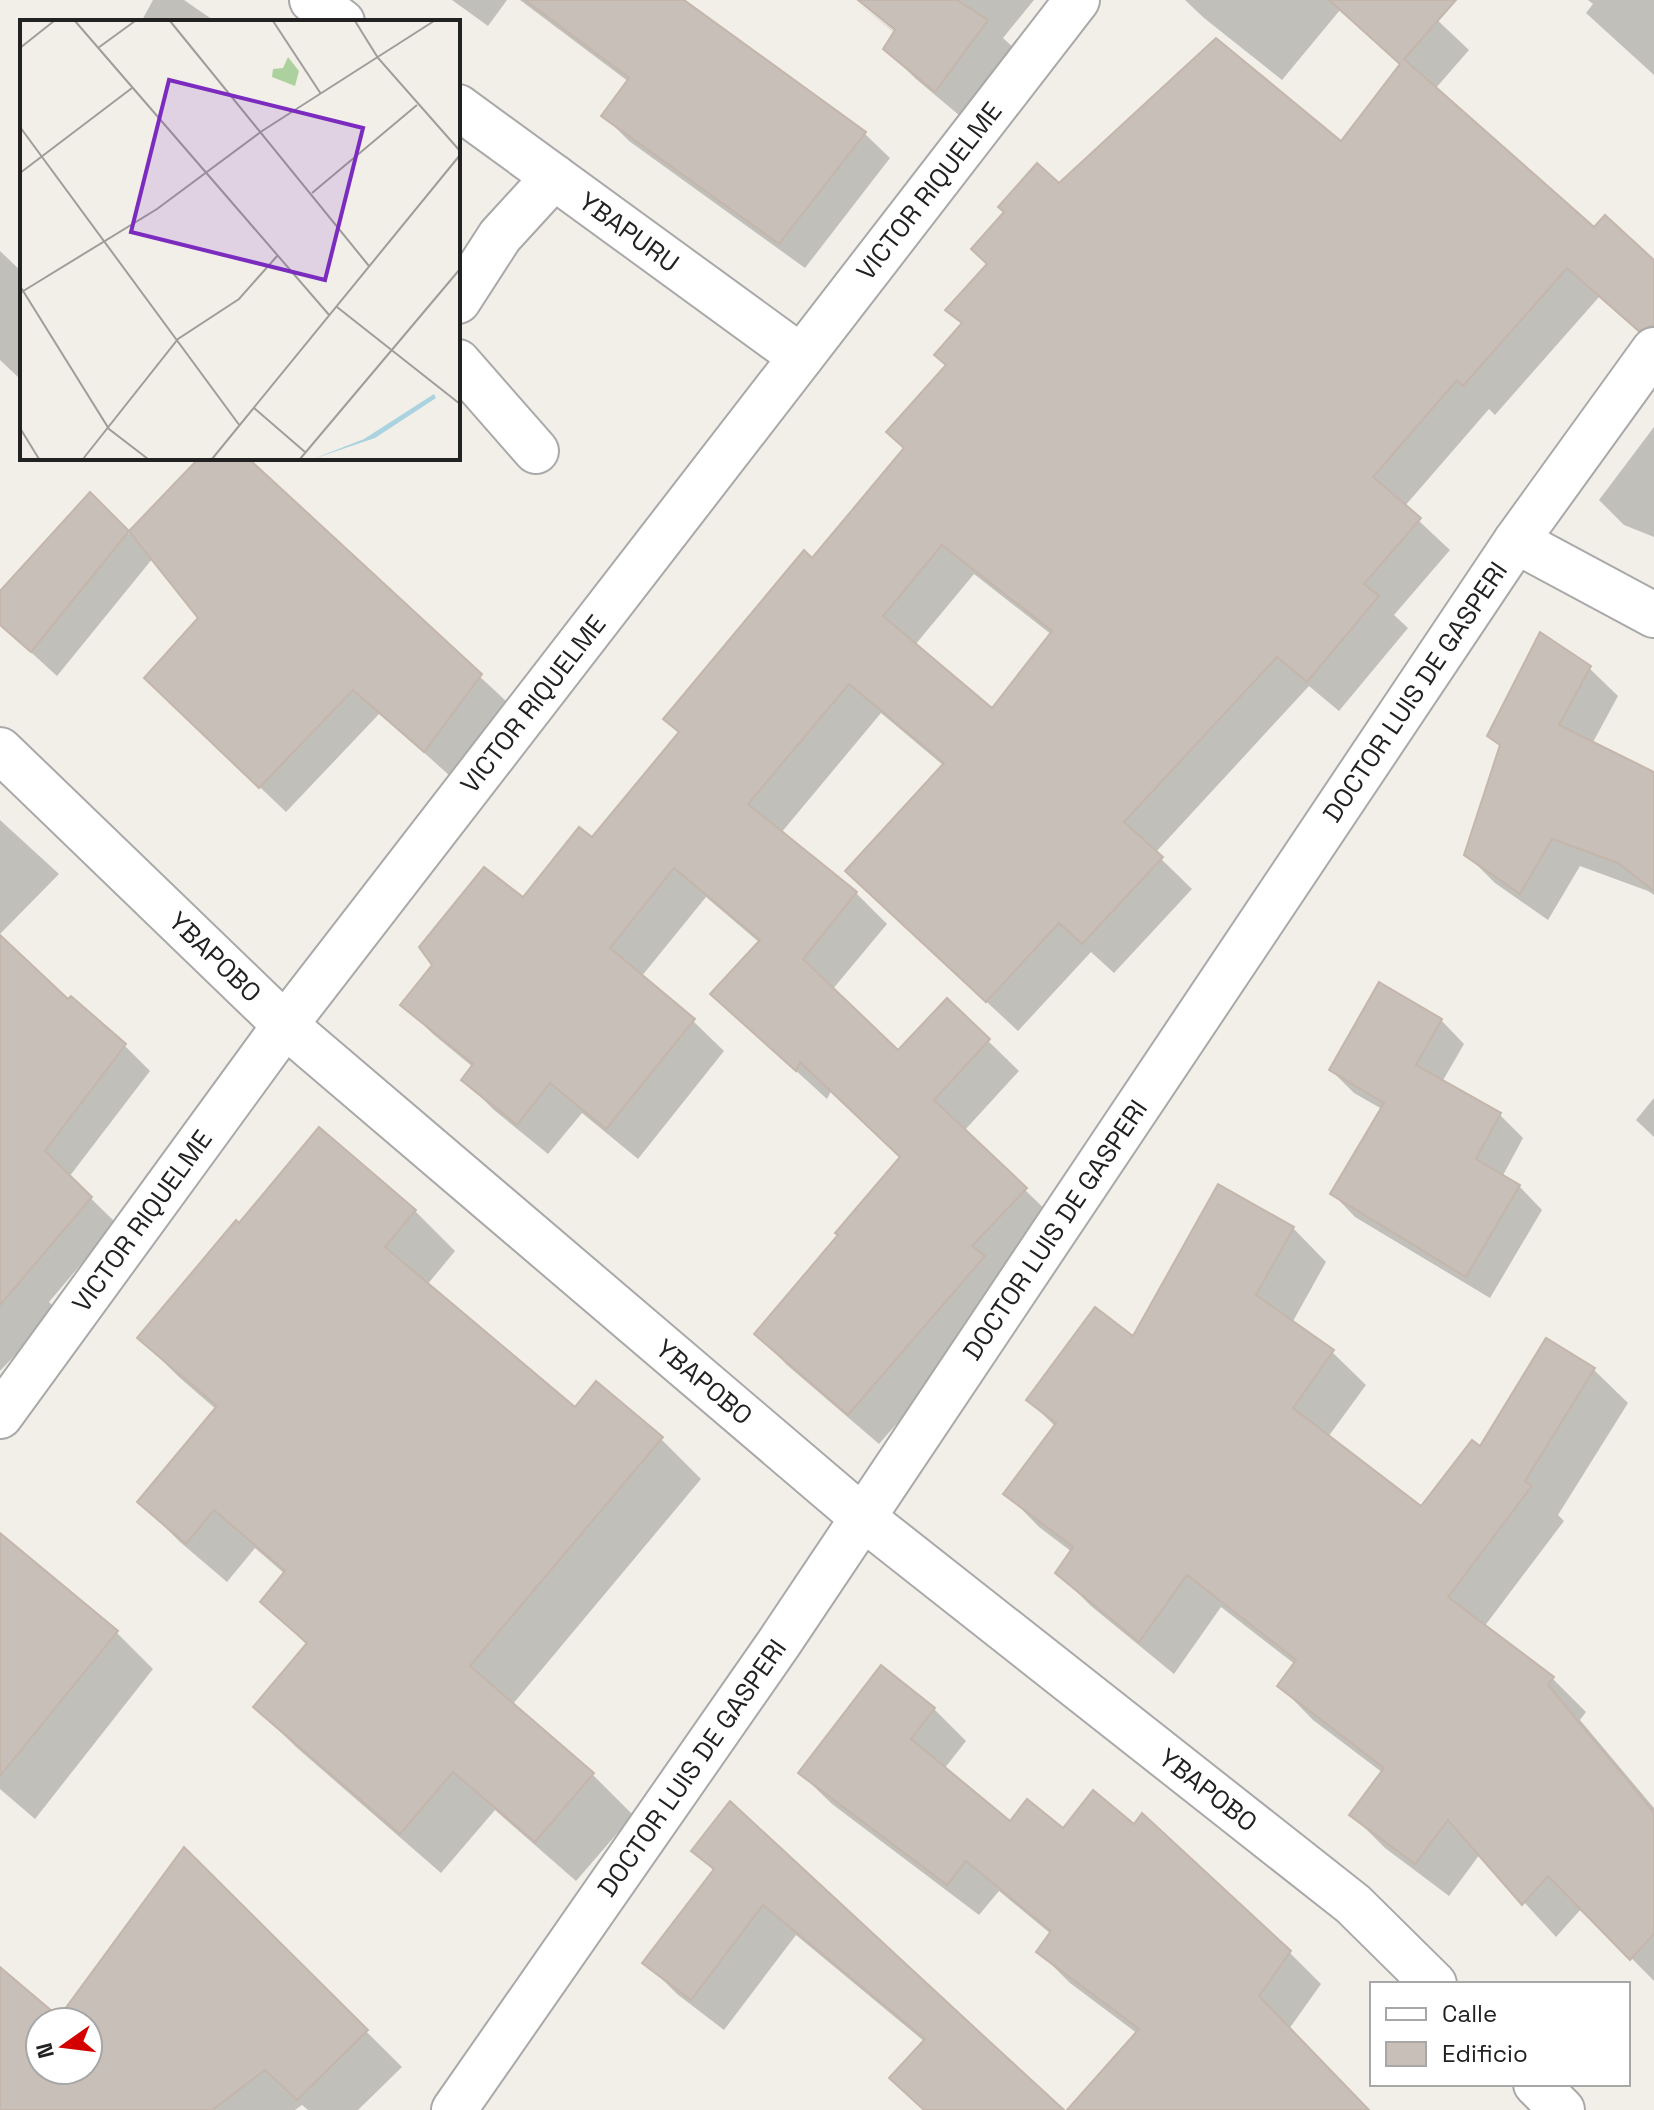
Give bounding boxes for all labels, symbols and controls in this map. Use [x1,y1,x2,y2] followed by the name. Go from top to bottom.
[20,20,460,460] inset map
[849,95,1009,287] street label: VICTOR RIQUELME
[572,184,686,280] street label: YBAPURU
[1315,555,1515,829] street label: DOCTOR LUIS DE GASPERI
[453,608,613,800] street label: VICTOR RIQUELME
[161,904,269,1010] street label: YBAPOBO
[955,1093,1155,1367] street label: DOCTOR LUIS DE GASPERI
[64,1123,220,1319] street label: VICTOR RIQUELME
[649,1332,759,1432] street label: YBAPOBO
[590,1633,794,1903] street label: DOCTOR LUIS DE GASPERI
[1152,1741,1264,1839] street label: YBAPOBO
[1370,1982,1630,2086] legend
[1442,1998,1497,2029] text: Calle
[24,2006,104,2086] north arrow
[1442,2038,1528,2069] text: Edificio
[29,2040,60,2061] text: N

